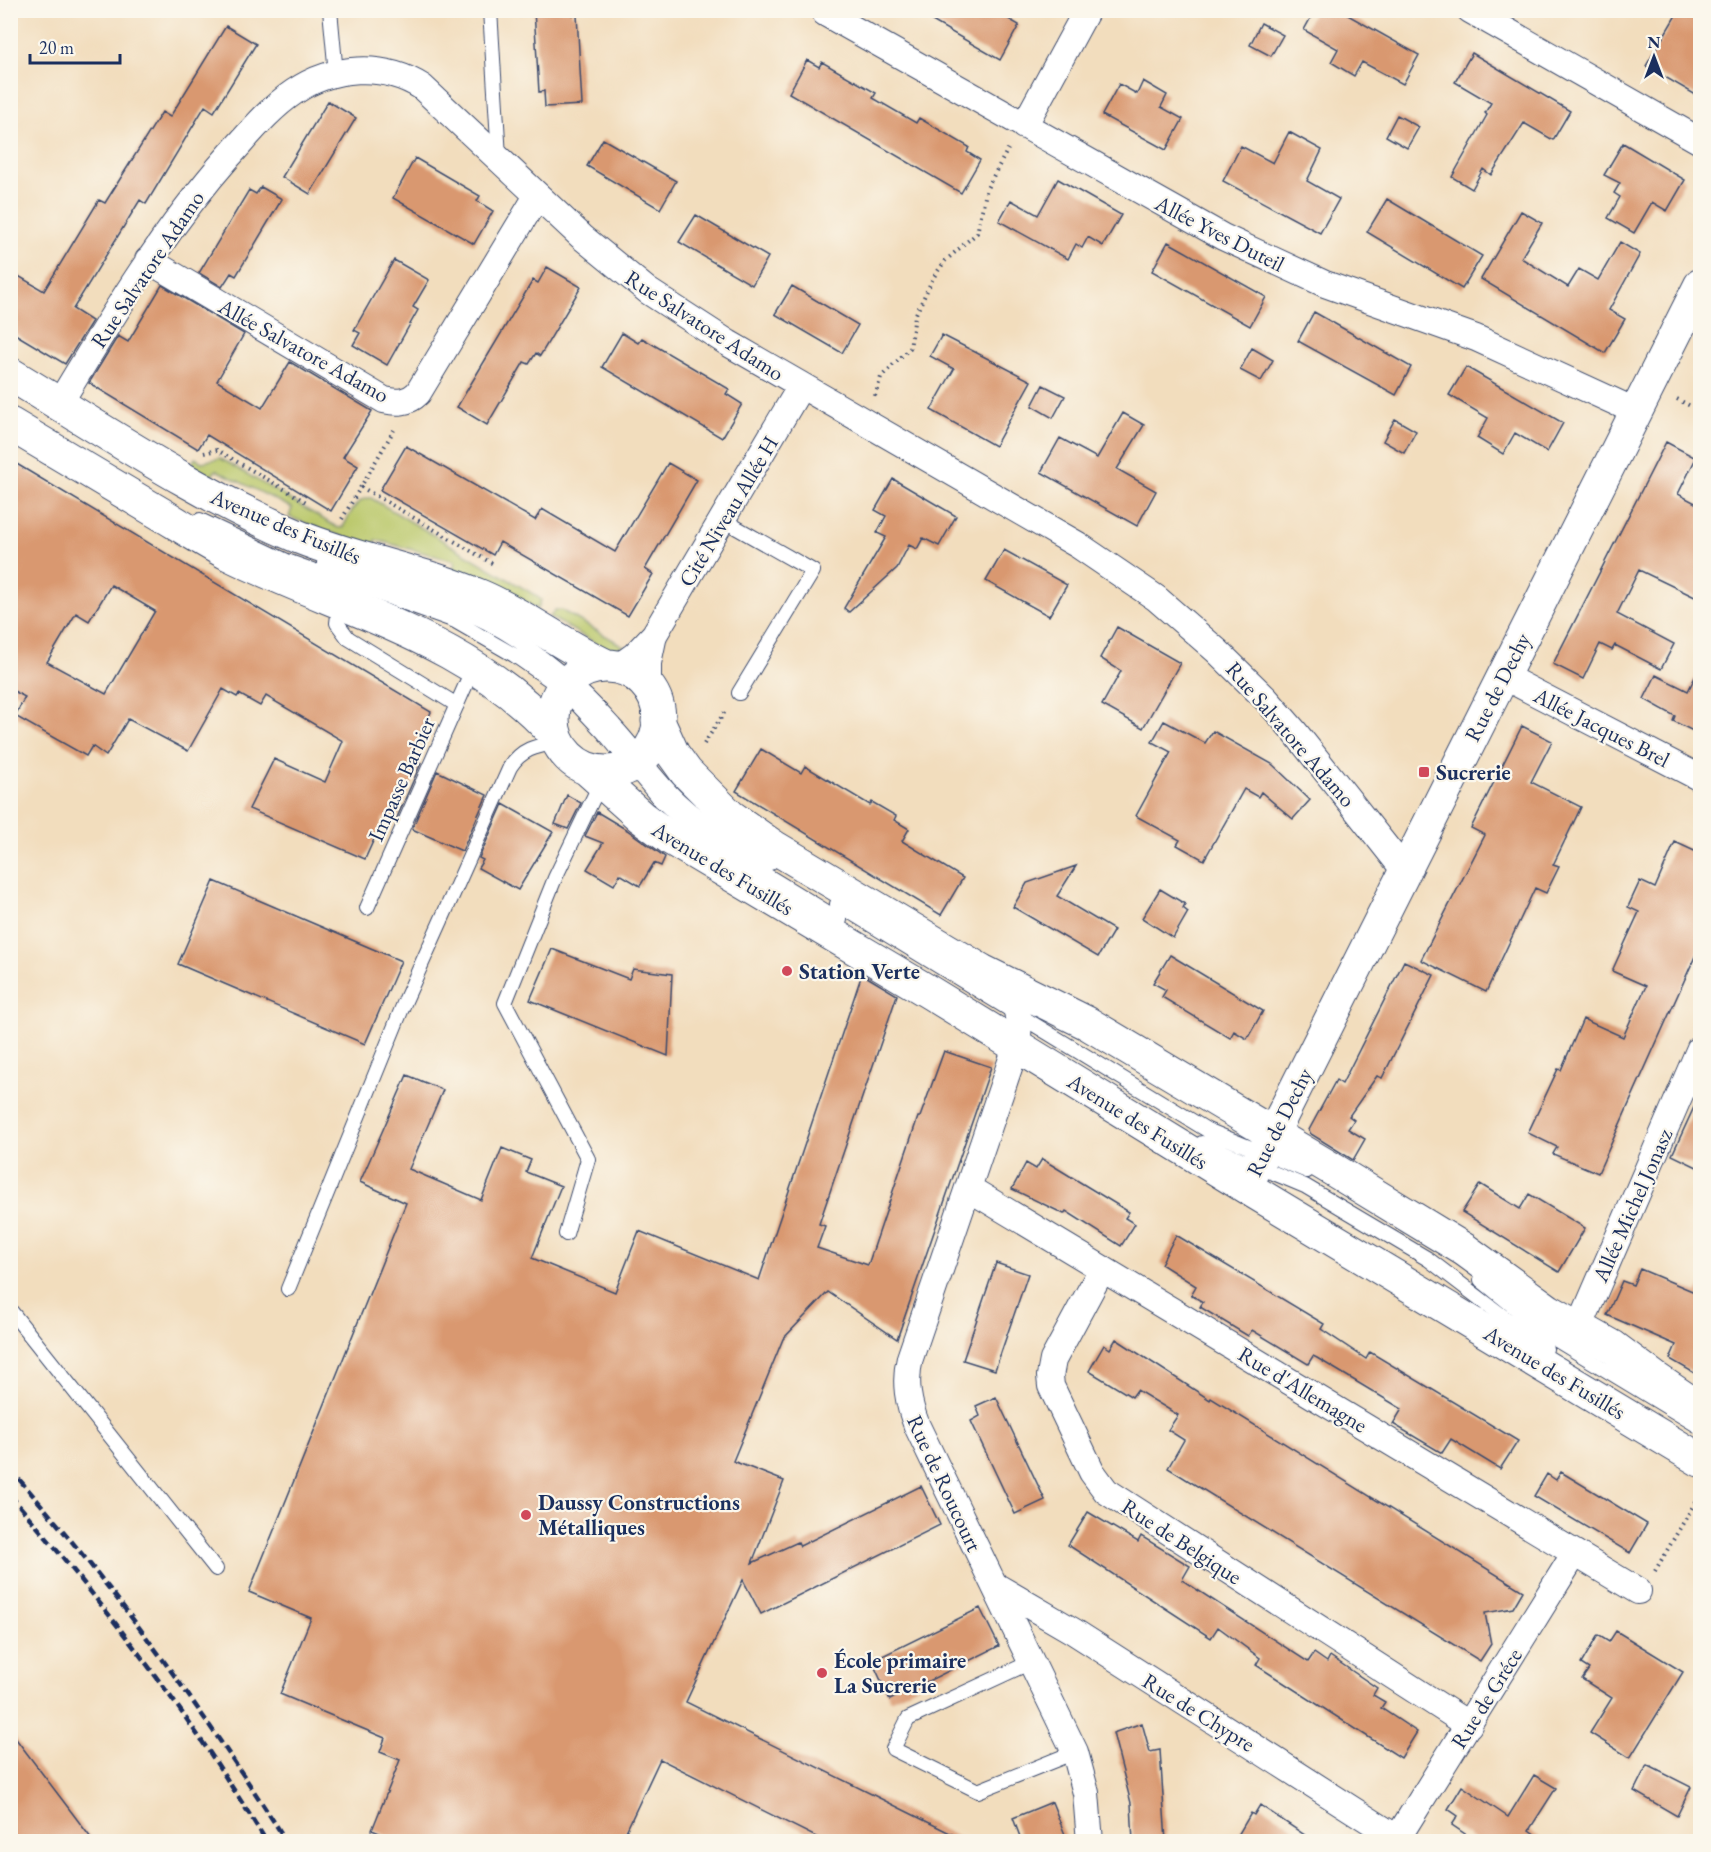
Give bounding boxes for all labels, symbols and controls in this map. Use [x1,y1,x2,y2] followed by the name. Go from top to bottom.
[30,27,120,65] scale bar
[1624,27,1684,87] north arrow
[1648,32,1661,53] text: N
[39,36,74,59] text: 20 m
[84,185,211,354] street label: Rue Salvatore Adamo
[1149,188,1289,279] street label: Allée Yves Duteil
[620,263,790,388] street label: Rue Salvatore Adamo
[212,291,394,409] street label: Allée Salvatore Adamo
[672,430,785,592] street label: Cité Niveau Allée H
[205,481,365,571] street label: Avenue des Fusillés
[1458,628,1537,747] street label: Rue de Dechy
[1219,655,1362,813] street label: Rue Salvatore Adamo
[1528,680,1675,774] street label: Allée Jacques Brel
[361,712,442,846] street label: Impasse Barbier
[1436,758,1511,787] place label: Sucrerie
[1417,765,1431,779] marker: Sucrerie
[646,814,799,922] street label: Avenue des Fusillés
[799,957,920,986] place label: Station Verte
[780,964,794,978] marker: Station Verte
[1240,1063,1319,1182] street label: Rue de Dechy
[1061,1066,1213,1176] street label: Avenue des Fusillés
[1585,1123,1680,1287] street label: Allée Michel Jonasz
[1478,1318,1631,1426] street label: Avenue des Fusillés
[1233,1339,1373,1440] street label: Rue d'Allemagne
[900,1410,989,1556] street label: Rue de Roucourt
[538,1488,740,1542] place label: Daussy Constructions Métalliques
[1116,1492,1248,1591] street label: Rue de Belgique
[519,1508,533,1522] marker: Daussy Constructions Métalliques
[1444,1642,1529,1754] street label: Rue de Gréce
[834,1646,966,1700] place label: École primaire La Sucrerie
[815,1666,829,1680] marker: École primaire La Sucrerie
[1137,1666,1261,1759] street label: Rue de Chypre

